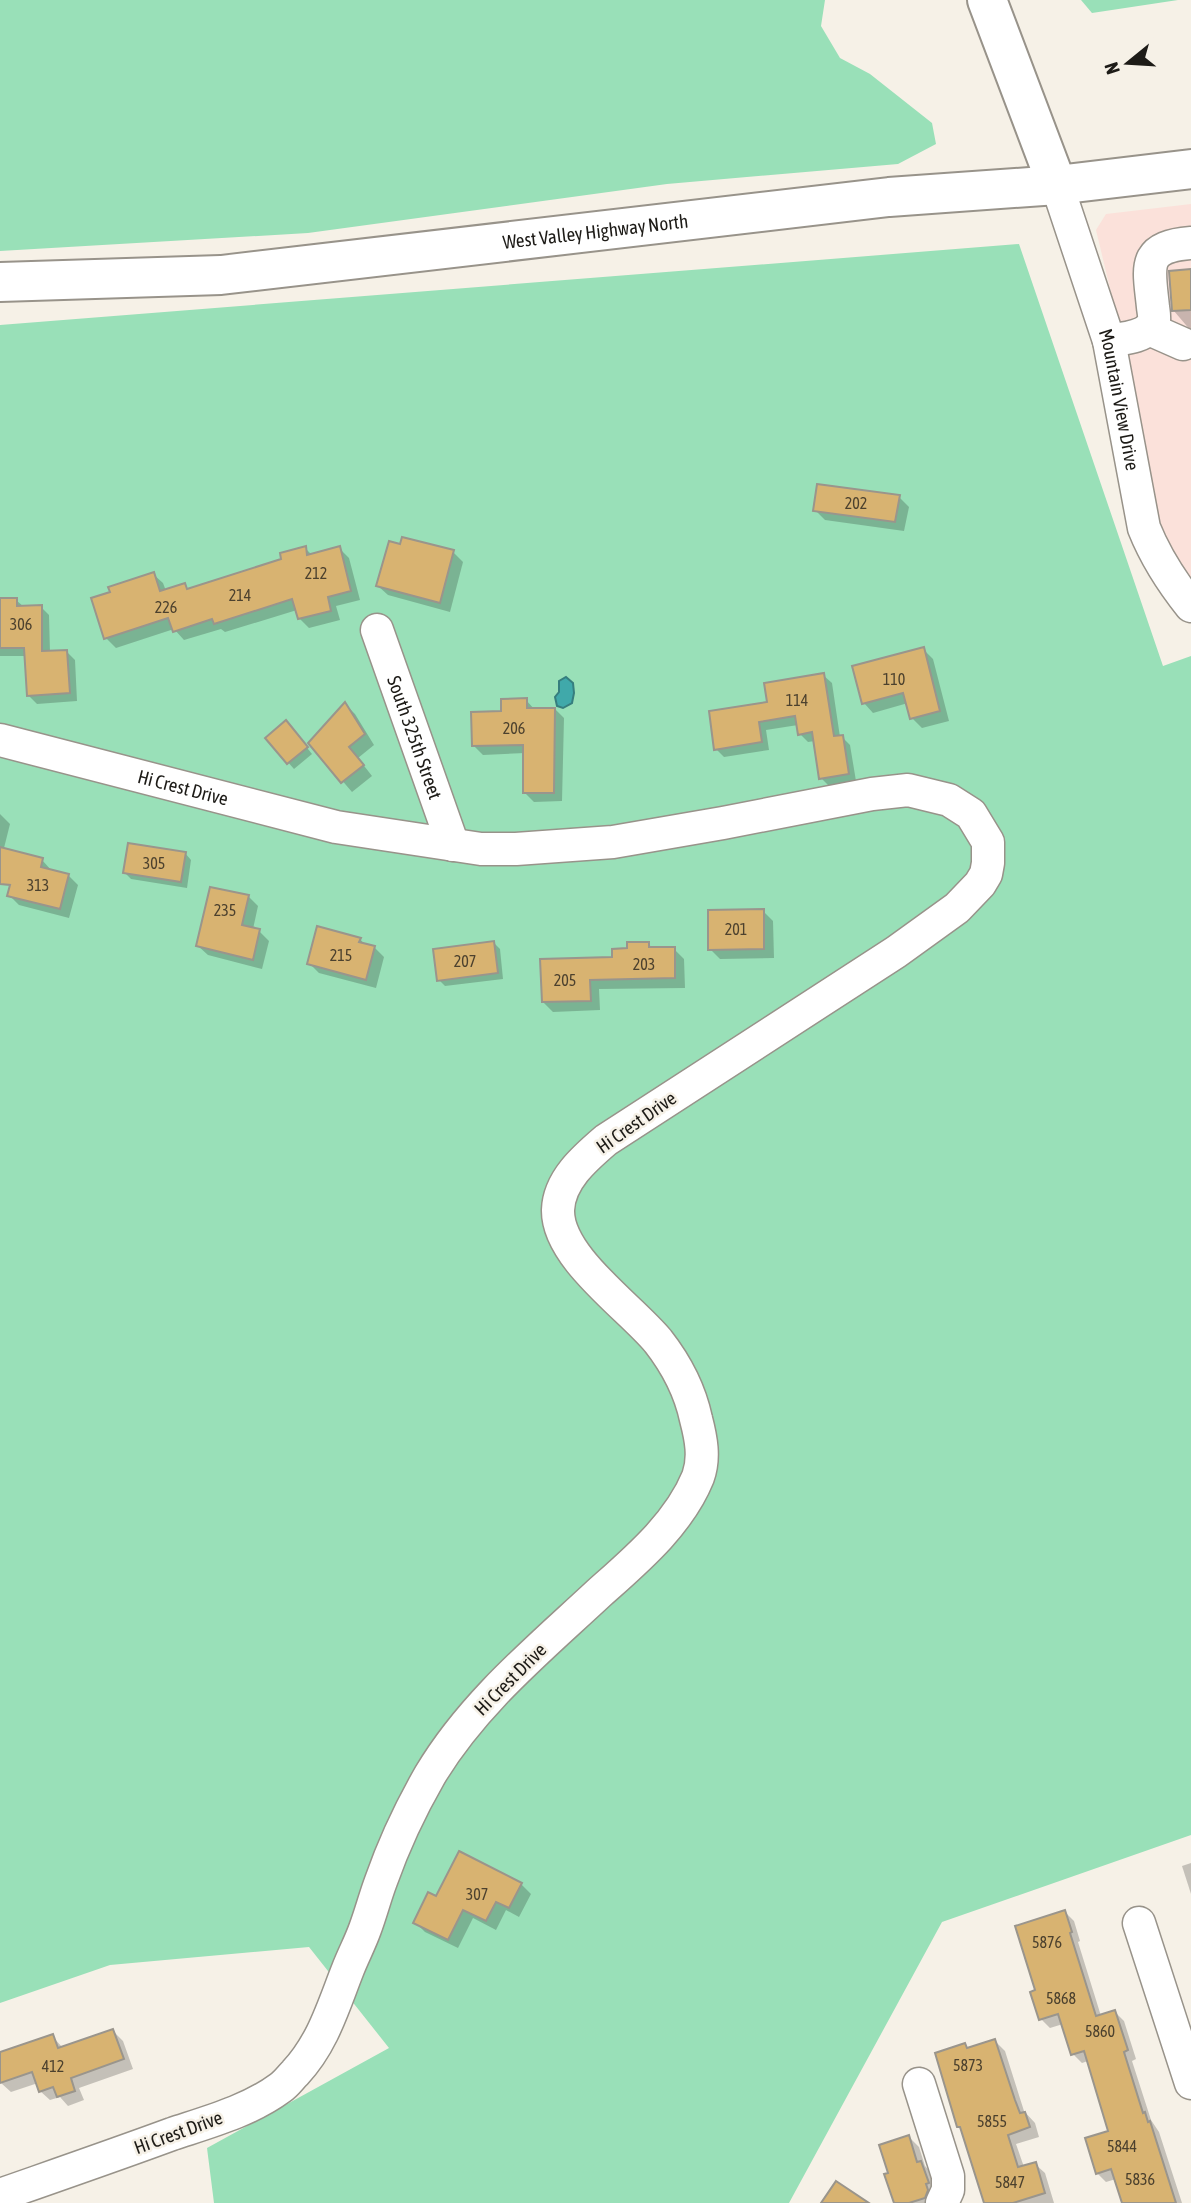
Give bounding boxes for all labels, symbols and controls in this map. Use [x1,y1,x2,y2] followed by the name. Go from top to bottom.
[1093,28,1163,98] north arrow
[1100,60,1124,77] text: N
[501,210,689,253] street label: West Valley Highway North
[1095,326,1144,472] street label: Mountain View Drive
[845,494,867,512] house number: 202
[305,564,327,582] house number: 212
[229,586,251,604] house number: 214
[155,598,177,616] house number: 226
[10,615,32,633] house number: 306
[883,670,905,688] house number: 110
[383,673,447,802] street label: South 325th Street
[786,691,808,709] house number: 114
[503,719,525,737] house number: 206
[135,765,231,810] street label: Hi Crest Drive
[143,854,165,872] house number: 305
[27,876,49,894] house number: 313
[214,901,236,919] house number: 235
[725,920,747,938] house number: 201
[330,946,352,964] house number: 215
[454,952,476,970] house number: 207
[633,955,655,973] house number: 203
[554,971,576,989] house number: 205
[592,1086,680,1158] street label: Hi Crest Drive
[470,1639,550,1719] street label: Hi Crest Drive
[466,1885,488,1903] house number: 307
[1032,1933,1062,1951] house number: 5876
[1046,1989,1076,2007] house number: 5868
[1085,2022,1115,2040] house number: 5860
[953,2056,983,2074] house number: 5873
[42,2057,64,2075] house number: 412
[131,2106,225,2158] street label: Hi Crest Drive
[977,2112,1007,2130] house number: 5855
[1107,2137,1137,2155] house number: 5844
[1125,2170,1155,2188] house number: 5836
[995,2173,1025,2191] house number: 5847

